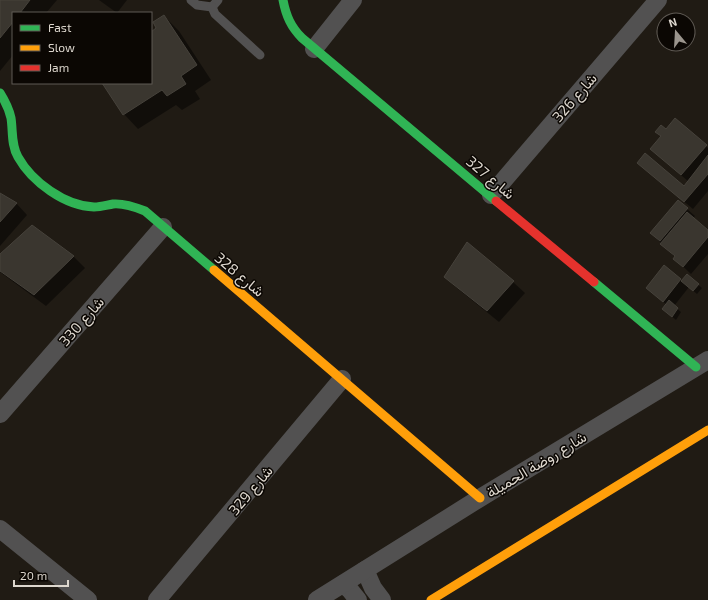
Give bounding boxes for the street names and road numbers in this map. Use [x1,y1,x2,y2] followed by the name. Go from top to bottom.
[548,69,602,127] street label: شارع 326
[461,151,519,205] street label: شارع 327
[210,248,269,302] street label: شارع 328
[55,293,110,351] street label: شارع 330
[483,427,591,503] street label: شارع روضة الحميلة
[224,462,278,520] street label: شارع 329

